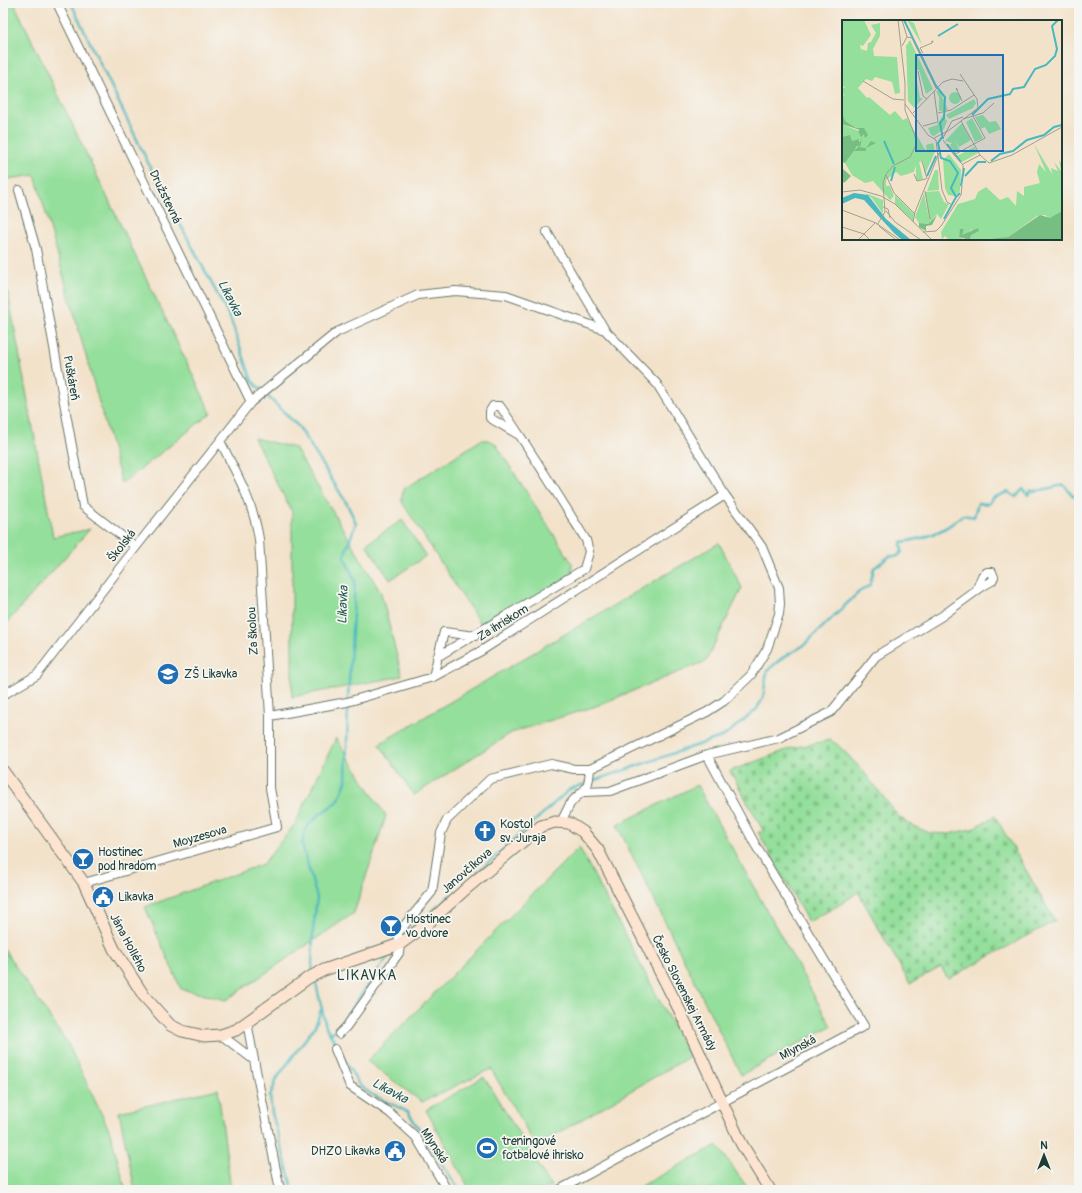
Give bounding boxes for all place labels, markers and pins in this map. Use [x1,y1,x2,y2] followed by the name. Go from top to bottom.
[155,661,181,687] school or university icon: ZŠ Likavka
[184,666,238,682] place label: ZŠ Likavka
[500,817,546,846] place label: Kostol sv. Juraja
[472,818,498,844] church icon: Kostol sv. Juraja
[98,845,157,874] place label: Hostinec pod hradom
[70,846,96,872] bar icon: Hostinec pod hradom
[90,884,116,910] public building icon: Likavka
[118,890,154,905] place label: Likavka
[405,912,451,941] place label: Hostinec vo dvore
[378,913,404,939] bar icon: Hostinec vo dvore
[501,1134,584,1163] place label: treningové fotbalové ihrisko
[474,1135,500,1161] sports icon: treningové fotbalové ihrisko
[382,1138,408,1164] public building icon: DHZO Likavka
[311,1144,380,1159] place label: DHZO Likavka

